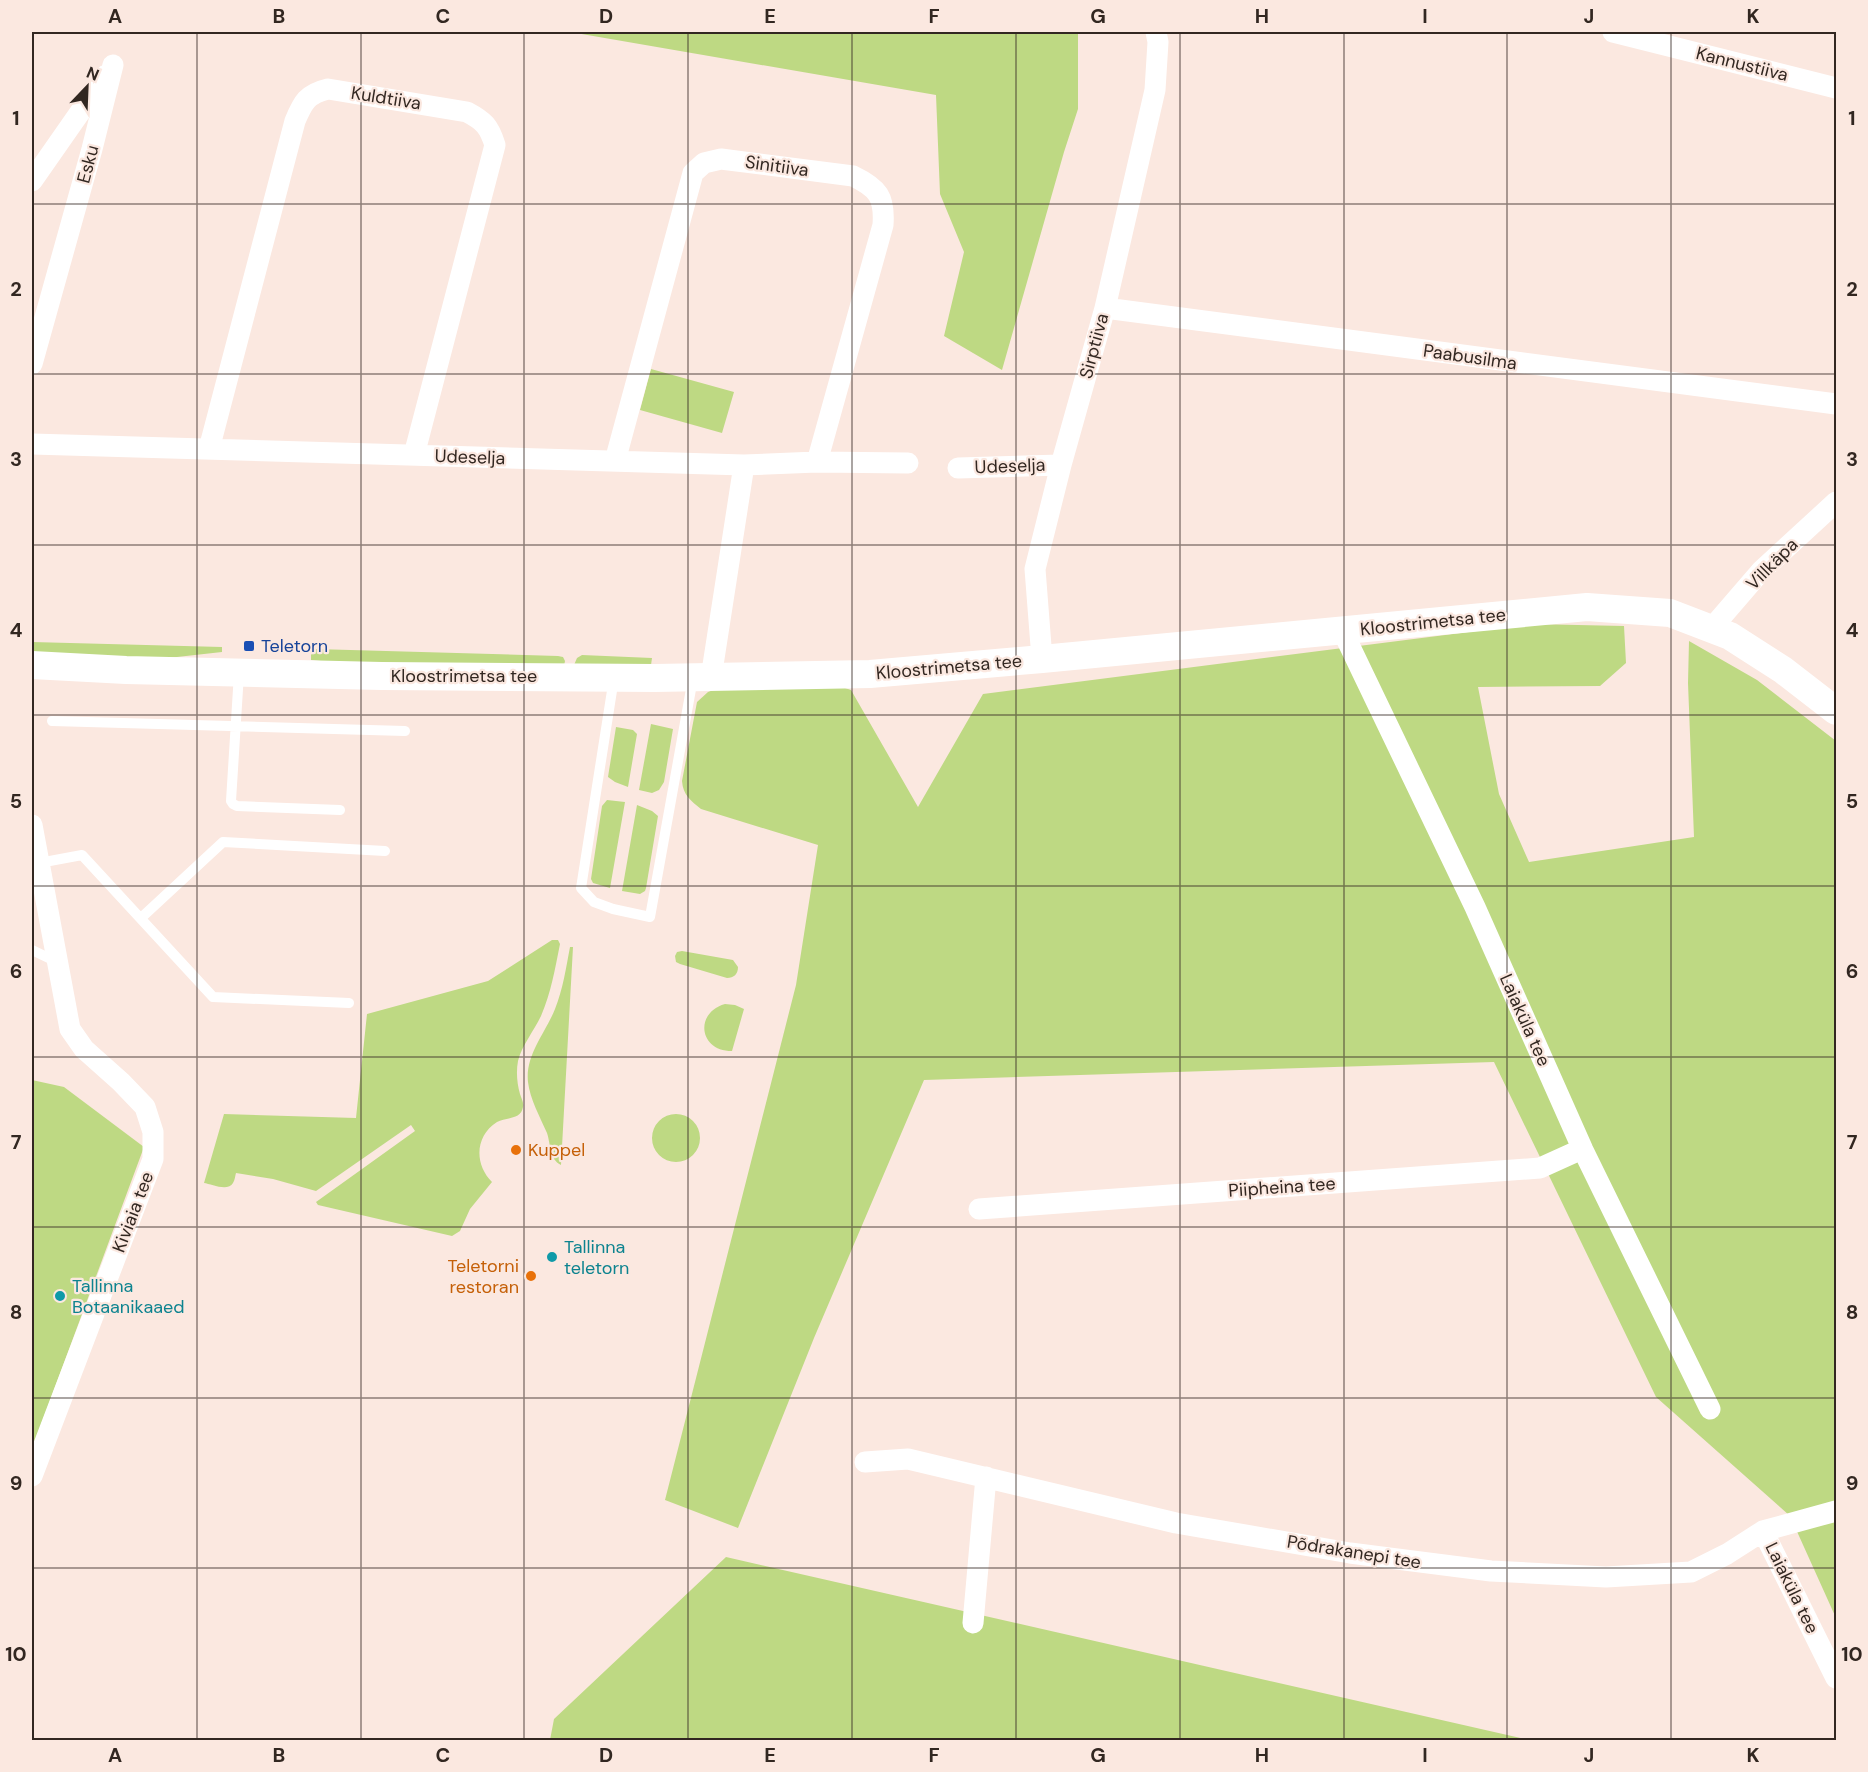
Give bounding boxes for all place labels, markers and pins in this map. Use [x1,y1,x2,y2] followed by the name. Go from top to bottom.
[261,634,328,658] place label: Teletorn
[242,639,256,653] marker: Teletorn
[528,1138,585,1162] place label: Kuppel
[509,1143,523,1157] marker: Kuppel
[564,1235,629,1280] place label: Tallinna teletorn
[545,1250,559,1264] marker: Tallinna teletorn
[448,1254,519,1299] place label: Teletorni restoran
[524,1269,538,1283] marker: Teletorni restoran
[72,1274,185,1319] place label: Tallinna Botaanikaaed
[53,1289,67,1303] marker: Tallinna Botaanikaaed

